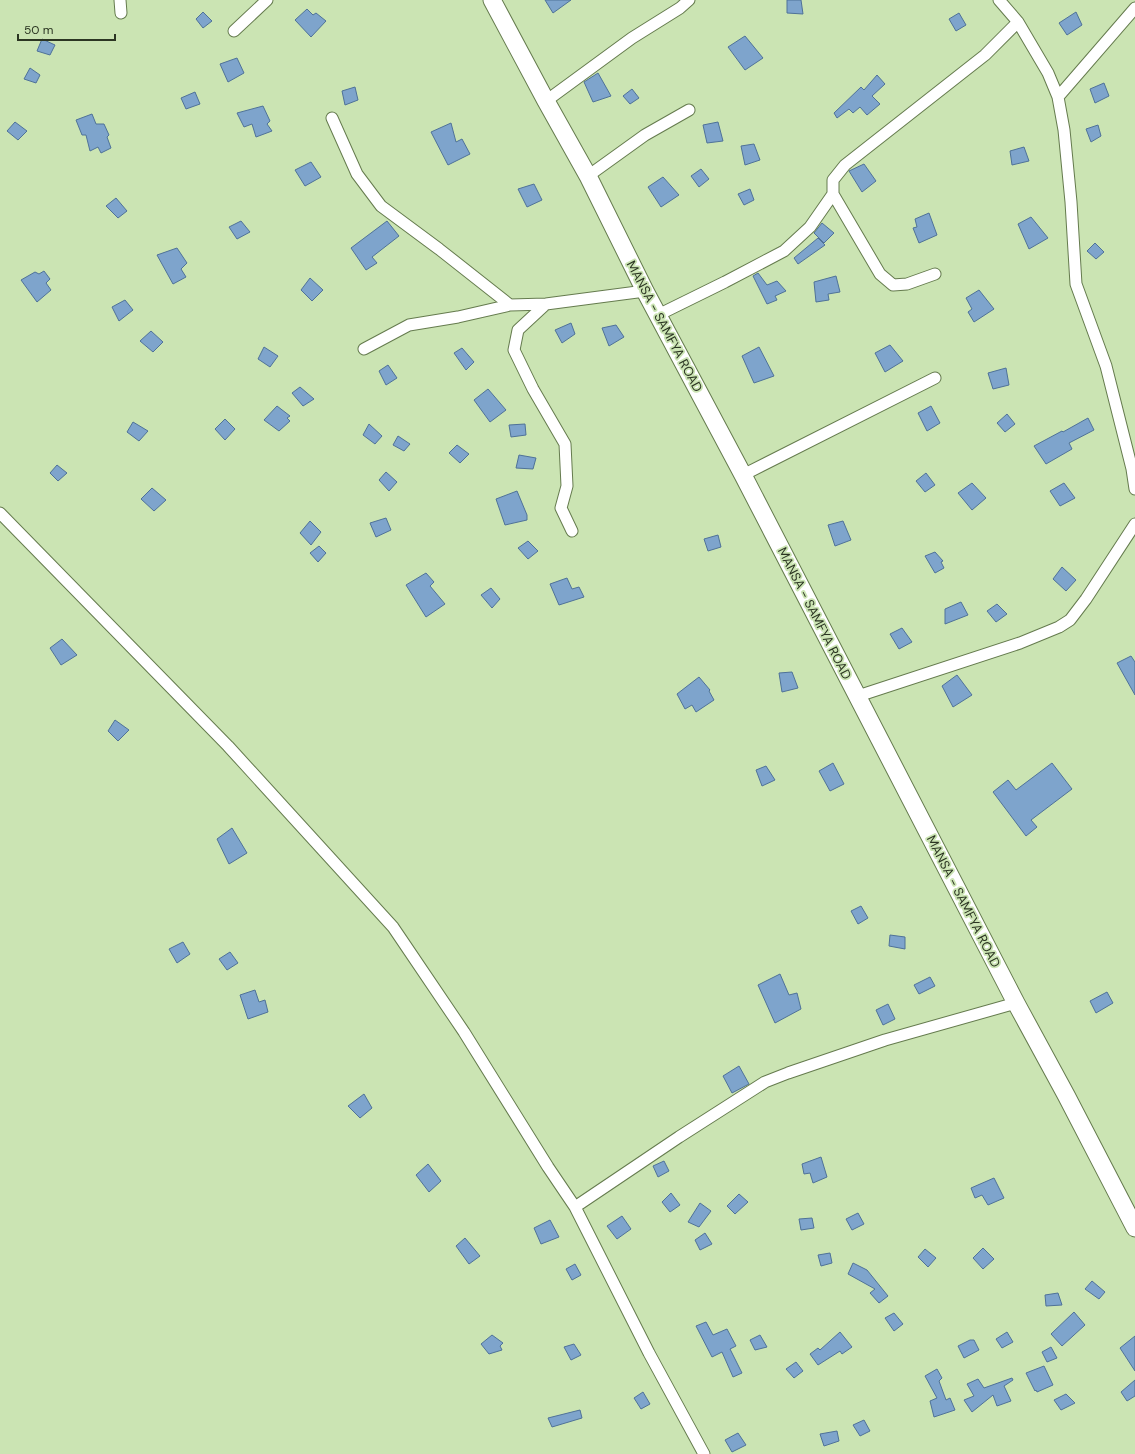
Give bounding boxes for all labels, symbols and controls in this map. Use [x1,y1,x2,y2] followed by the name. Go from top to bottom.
[18,16,115,42] scale bar
[24,22,53,38] text: 50 m
[623,258,706,395] street label: MANSA - SAMFYA ROAD
[774,544,855,682] street label: MANSA - SAMFYA ROAD
[923,832,1004,970] street label: MANSA - SAMFYA ROAD

